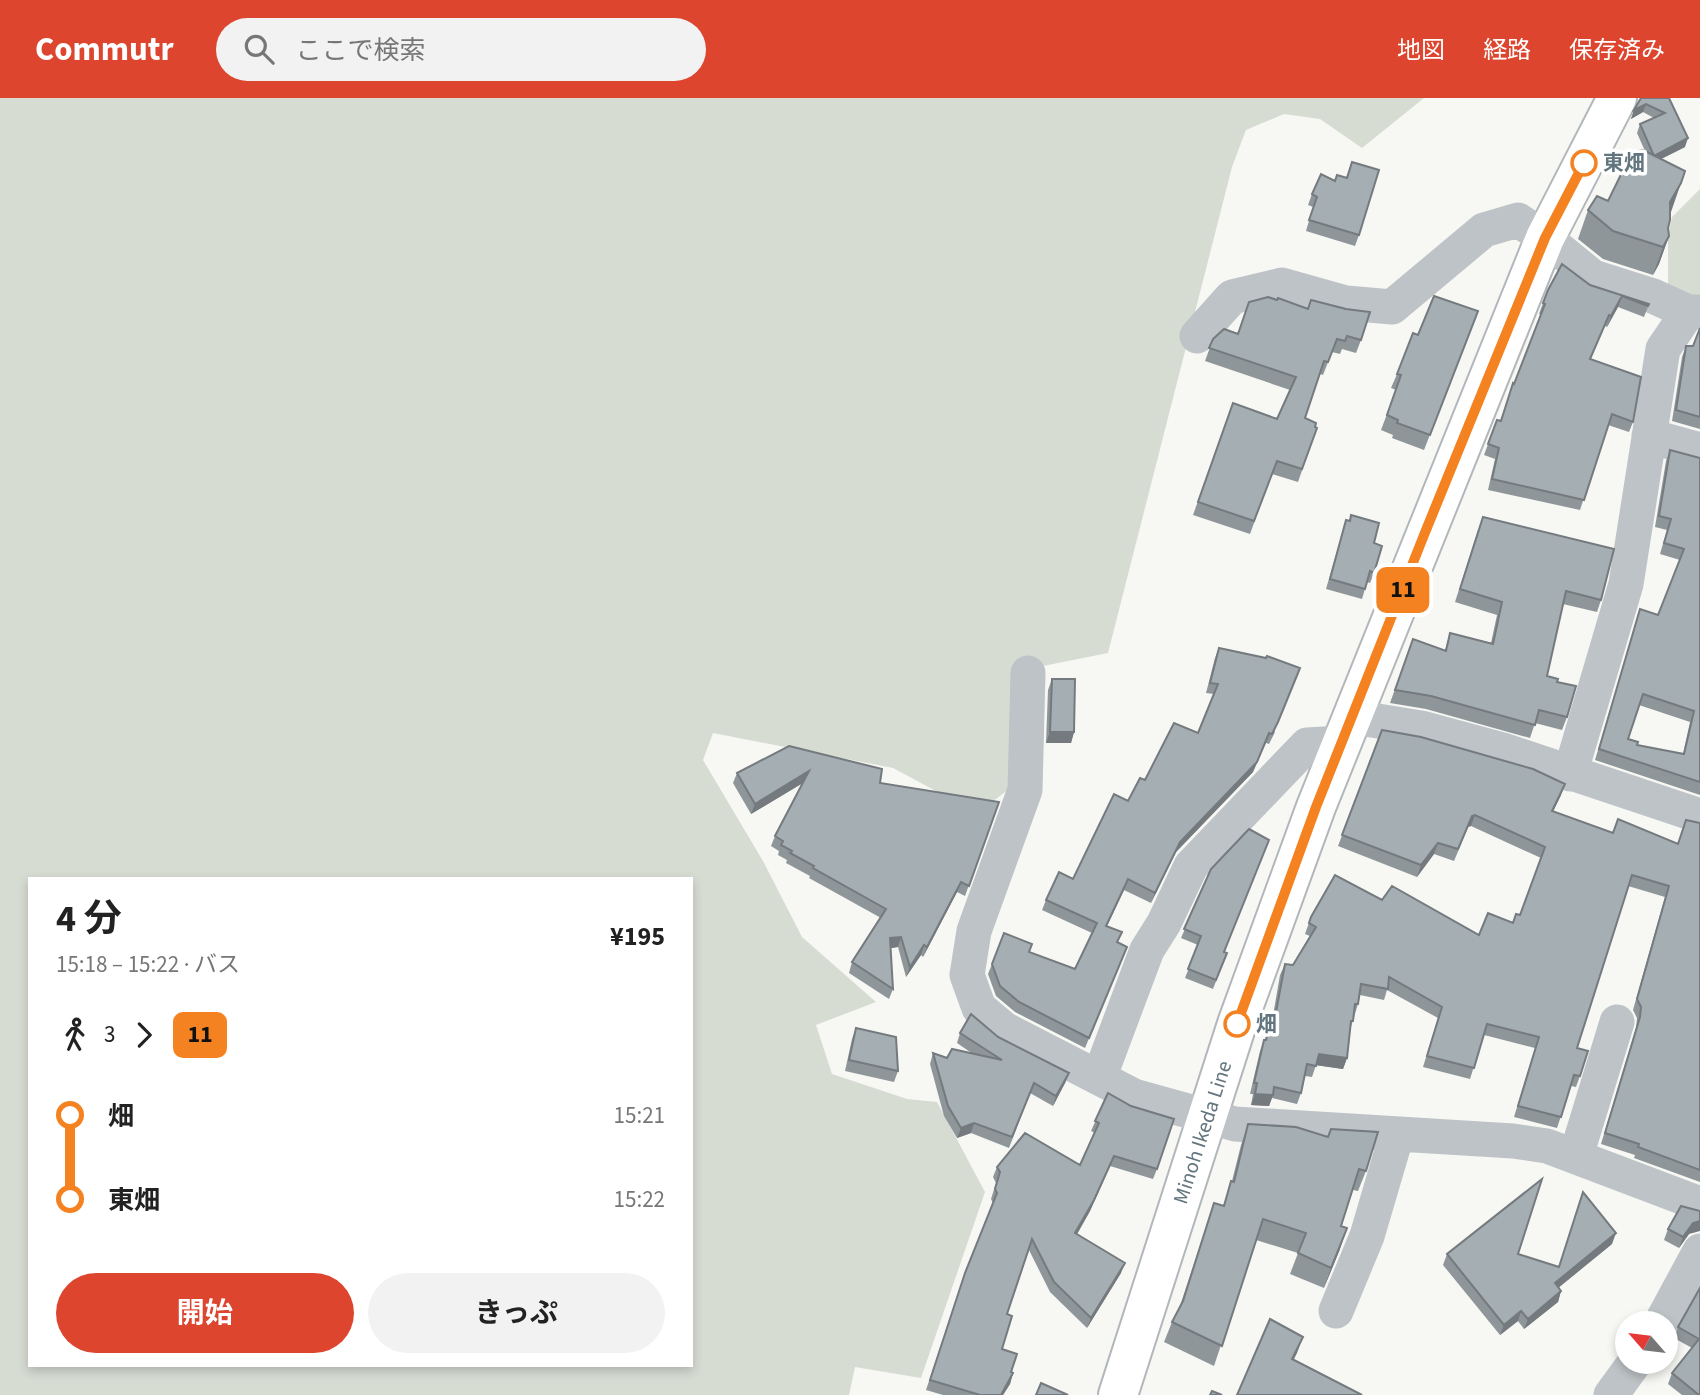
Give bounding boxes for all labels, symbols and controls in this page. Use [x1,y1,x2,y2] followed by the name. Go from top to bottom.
[216,18,706,81] search box
[35,26,174,73] text: Commutr
[240,30,278,68] icon: search
[296,32,426,69] text: ここで検索
[1397,33,1445,68] text: 地図
[1483,33,1531,68] text: 経路
[1569,33,1665,68] text: 保存済み
[1603,148,1645,178] place label: 東畑
[1571,150,1597,176] marker: 東畑
[1372,567,1434,613] line badge: 11
[1390,572,1416,607] text: 11
[56,892,122,946] text: 4 分
[610,918,665,955] text: ¥195
[56,948,240,981] text: 15:18 – 15:22 · バス
[1256,1009,1277,1039] place label: 畑
[1224,1011,1250,1037] marker: 畑
[56,1016,94,1054] icon: walk
[125,1016,163,1054] icon: forward
[187,1017,213,1052] text: 11
[104,1018,115,1051] text: 3
[1165,1057,1239,1208] street label: Minoh Ikeda Line
[108,1098,134,1135] text: 畑
[614,1099,665,1132] text: 15:21
[108,1182,160,1219] text: 東畑
[614,1183,665,1216] text: 15:22
[56,1273,354,1353] button: 開始
[368,1273,665,1353] button: きっぷ
[1615,1311,1678,1374] north arrow
[1615,1311,1678,1374] map controls

